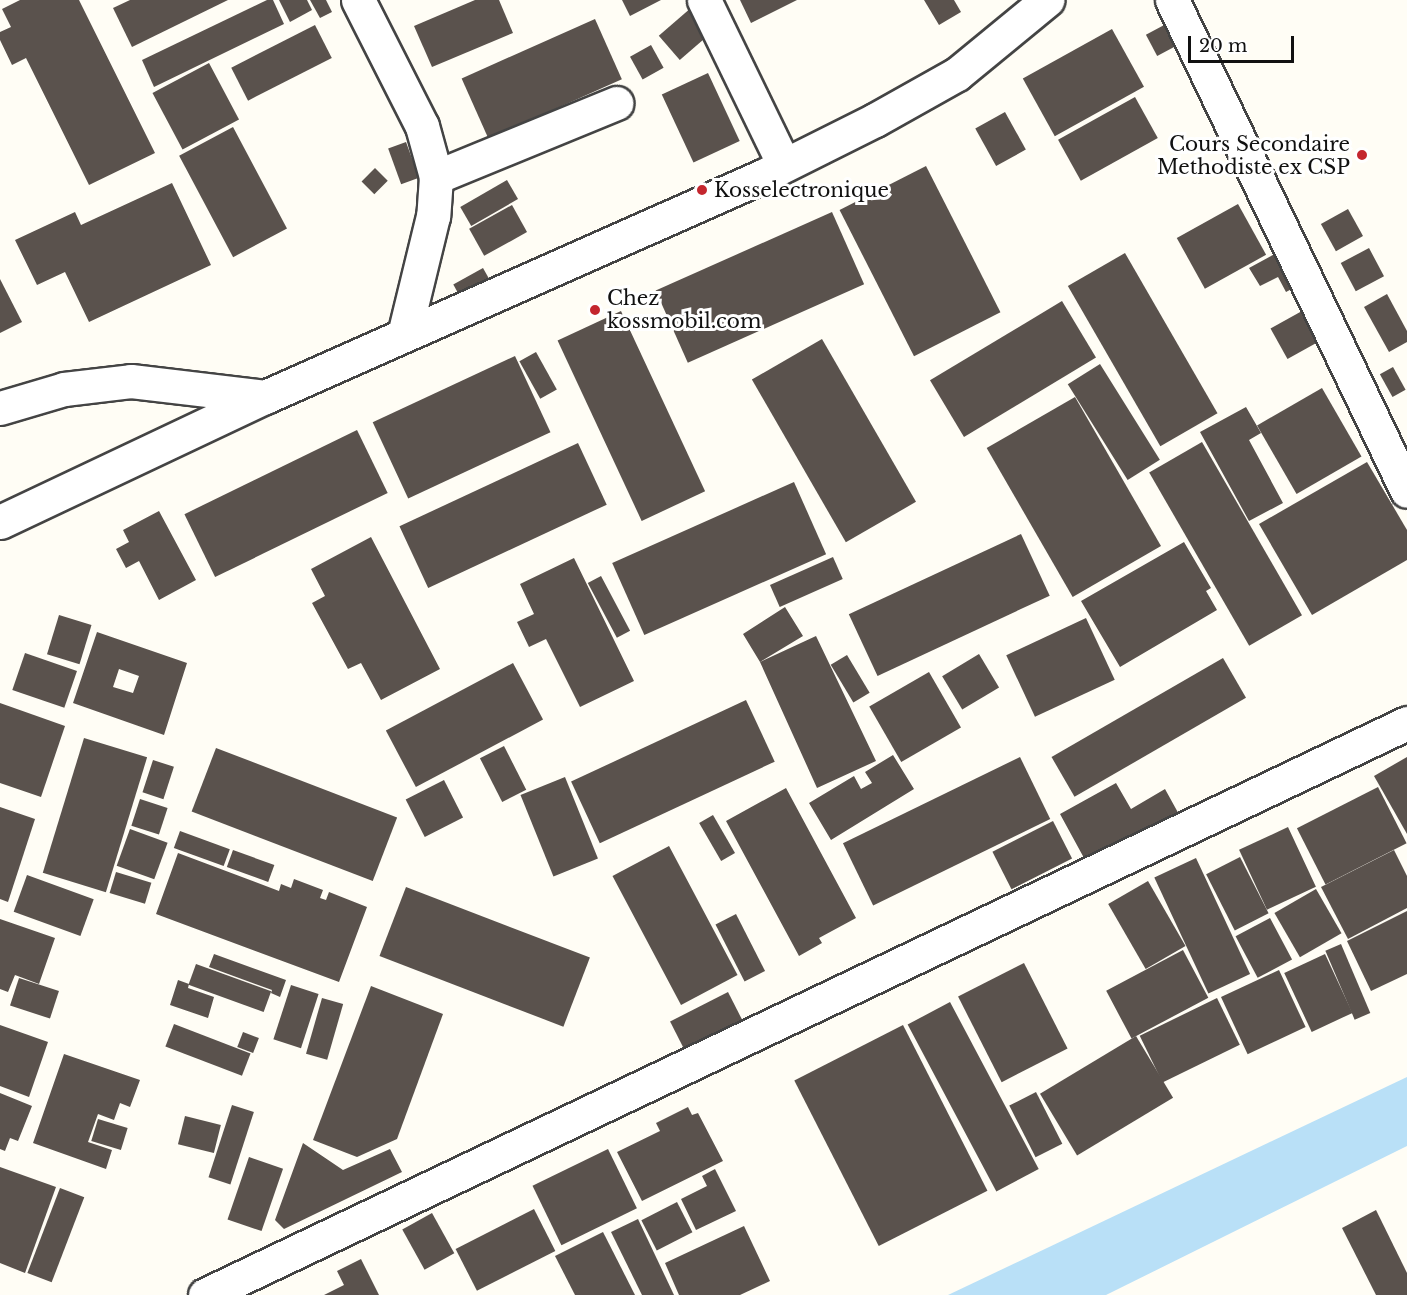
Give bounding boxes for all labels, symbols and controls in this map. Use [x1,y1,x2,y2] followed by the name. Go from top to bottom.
[1191,24,1298,62] scale bar
[1199,35,1247,57] text: 20 m
[1157,132,1350,179] place label: Cours Secondaire Methodiste ex CSP
[1355,148,1369,162] marker: Cours Secondaire Methodiste ex CSP
[714,178,889,202] place label: Kosselectronique
[695,183,709,197] marker: Kosselectronique
[607,286,761,333] place label: Chez kossmobil.com
[588,303,602,317] marker: Chez kossmobil.com

